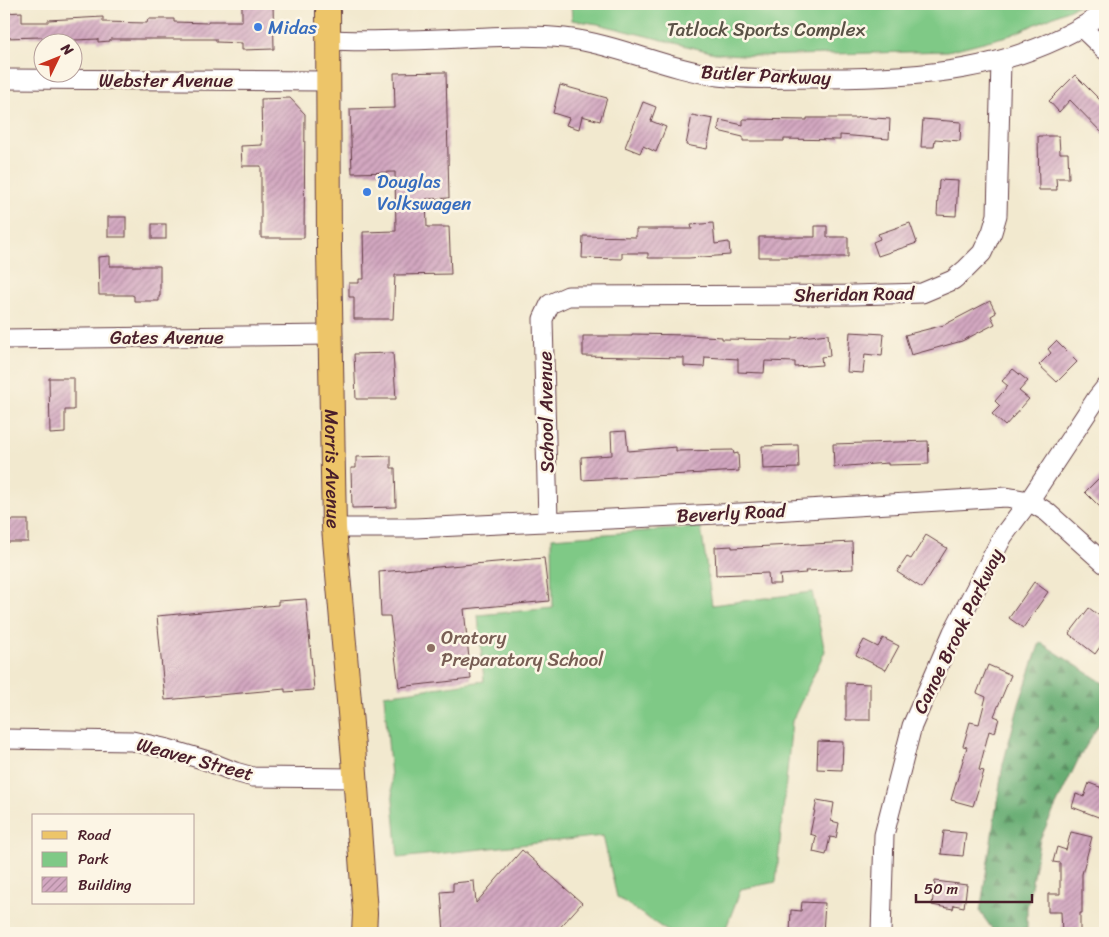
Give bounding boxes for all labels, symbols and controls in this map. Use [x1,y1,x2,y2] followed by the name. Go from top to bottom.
[268,11,317,44] place label: Midas
[667,13,866,46] park label: Tatlock Sports Complex
[252,21,264,33] marker: Midas
[32,32,82,82] north arrow
[54,37,80,62] text: N
[700,55,832,95] street label: Butler Parkway
[99,64,233,97] street label: Webster Avenue
[377,165,471,220] place label: Douglas Volkswagen
[361,186,373,198] marker: Douglas Volkswagen
[794,276,915,312] street label: Sheridan Road
[110,321,224,354] street label: Gates Avenue
[528,351,564,473] street label: School Avenue
[315,409,351,529] street label: Morris Avenue
[676,494,787,532] street label: Beverly Road
[904,543,1012,719] street label: Canoe Brook Parkway
[441,621,604,676] place label: Oratory Preparatory School
[425,642,437,654] marker: Oratory Preparatory School
[133,728,257,790] street label: Weaver Street
[32,814,195,904] legend
[78,822,111,848] text: Road
[78,846,109,872] text: Park
[78,872,132,898] text: Building
[916,872,1033,904] scale bar
[924,876,959,902] text: 50 m

